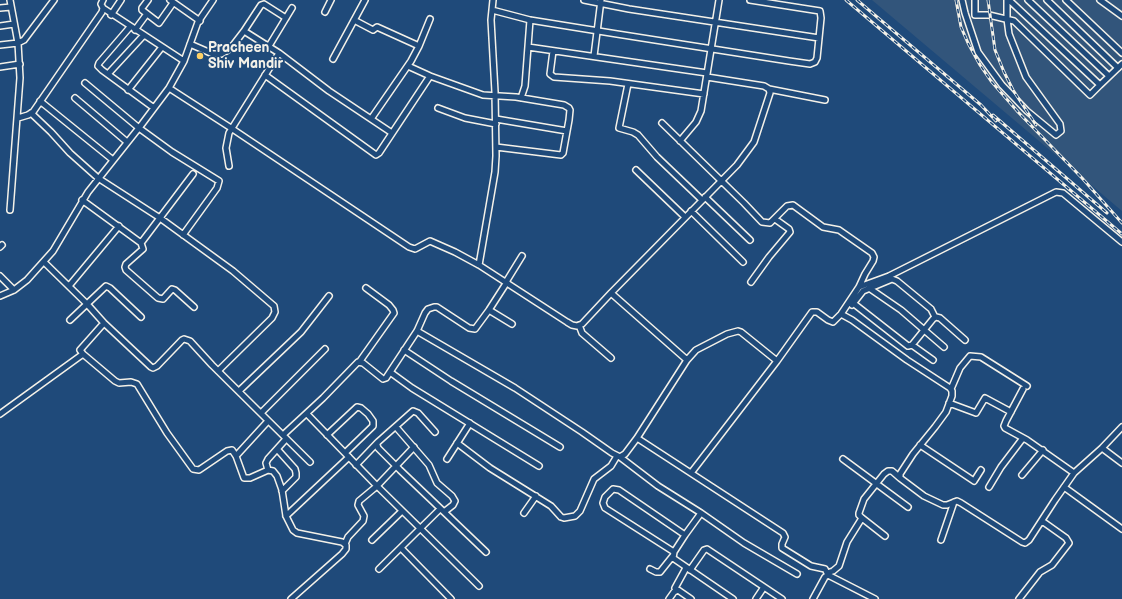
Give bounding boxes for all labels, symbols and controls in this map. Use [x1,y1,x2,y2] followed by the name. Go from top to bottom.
[208,40,283,72] place label: Pracheen Shiv Mandir
[195,51,205,61] marker: Pracheen Shiv Mandir

